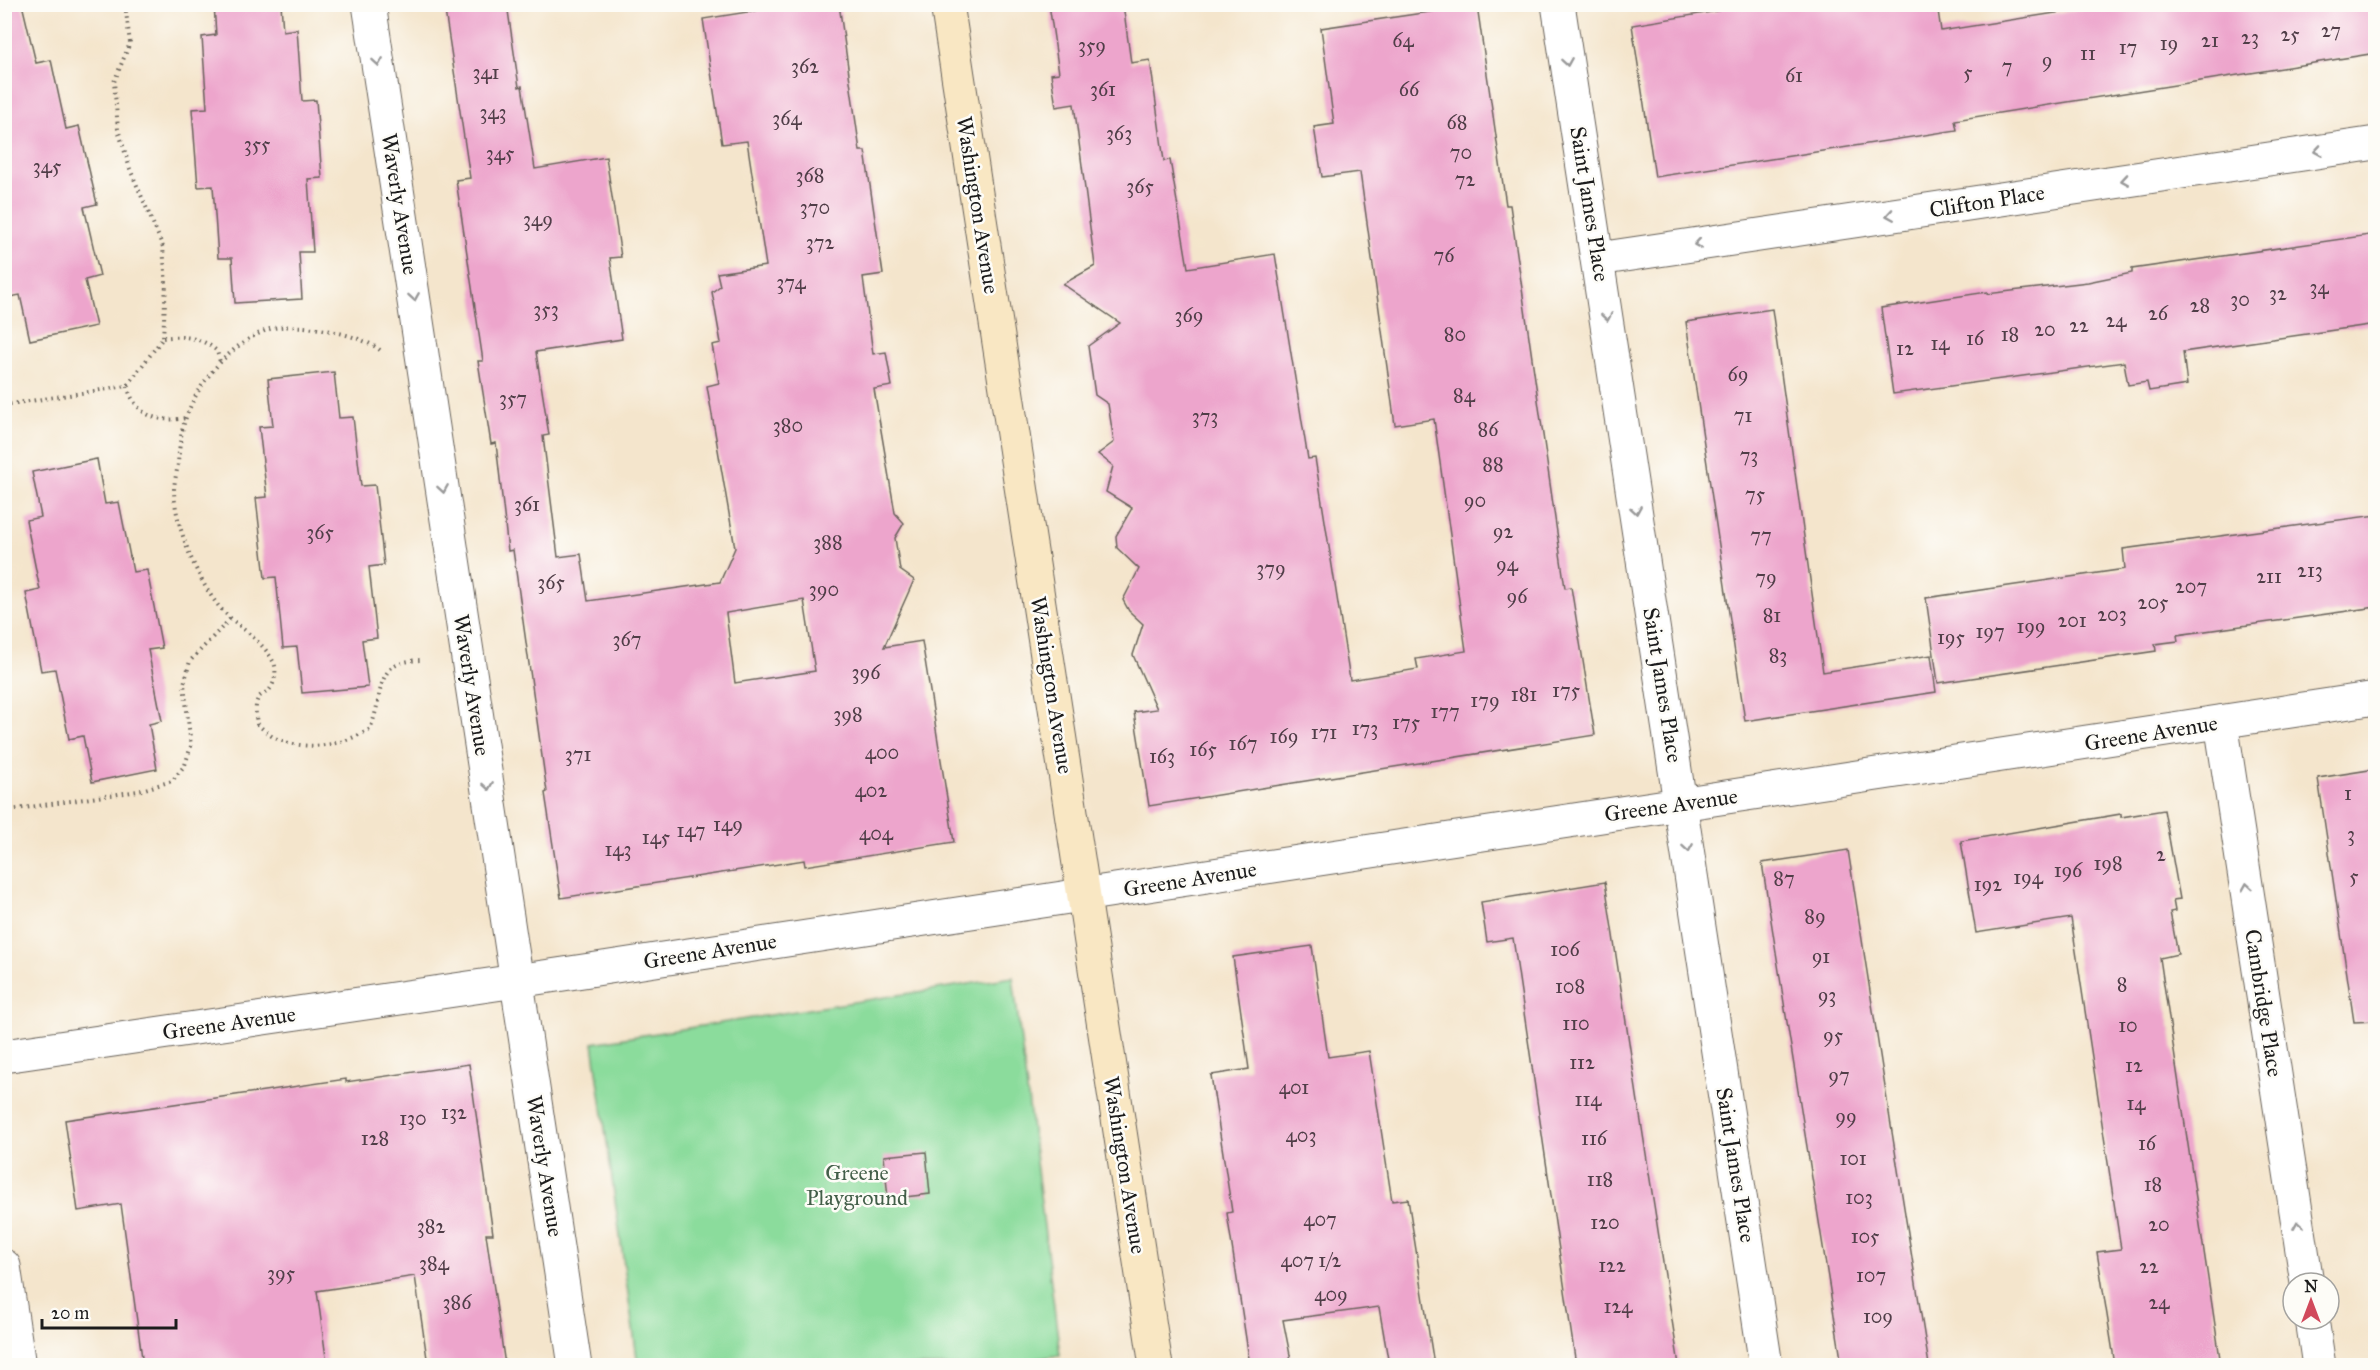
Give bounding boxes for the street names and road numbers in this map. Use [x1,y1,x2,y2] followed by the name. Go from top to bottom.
[951,114,1005,296] street label: Washington Avenue
[1564,125,1616,283] street label: Saint James Place
[375,131,425,277] street label: Waverly Avenue
[1927,179,2047,223] street label: Clifton Place
[1025,594,1079,776] street label: Washington Avenue
[1637,606,1689,764] street label: Saint James Place
[447,612,497,758] street label: Waverly Avenue
[2083,709,2219,757] street label: Greene Avenue
[1603,782,1739,828] street label: Greene Avenue
[1122,855,1258,903] street label: Greene Avenue
[642,927,778,975] street label: Greene Avenue
[2239,927,2289,1079] street label: Cambridge Place
[161,1000,297,1046] street label: Greene Avenue
[1098,1074,1152,1256] street label: Washington Avenue
[1710,1086,1762,1244] street label: Saint James Place
[520,1093,570,1239] street label: Waverly Avenue

